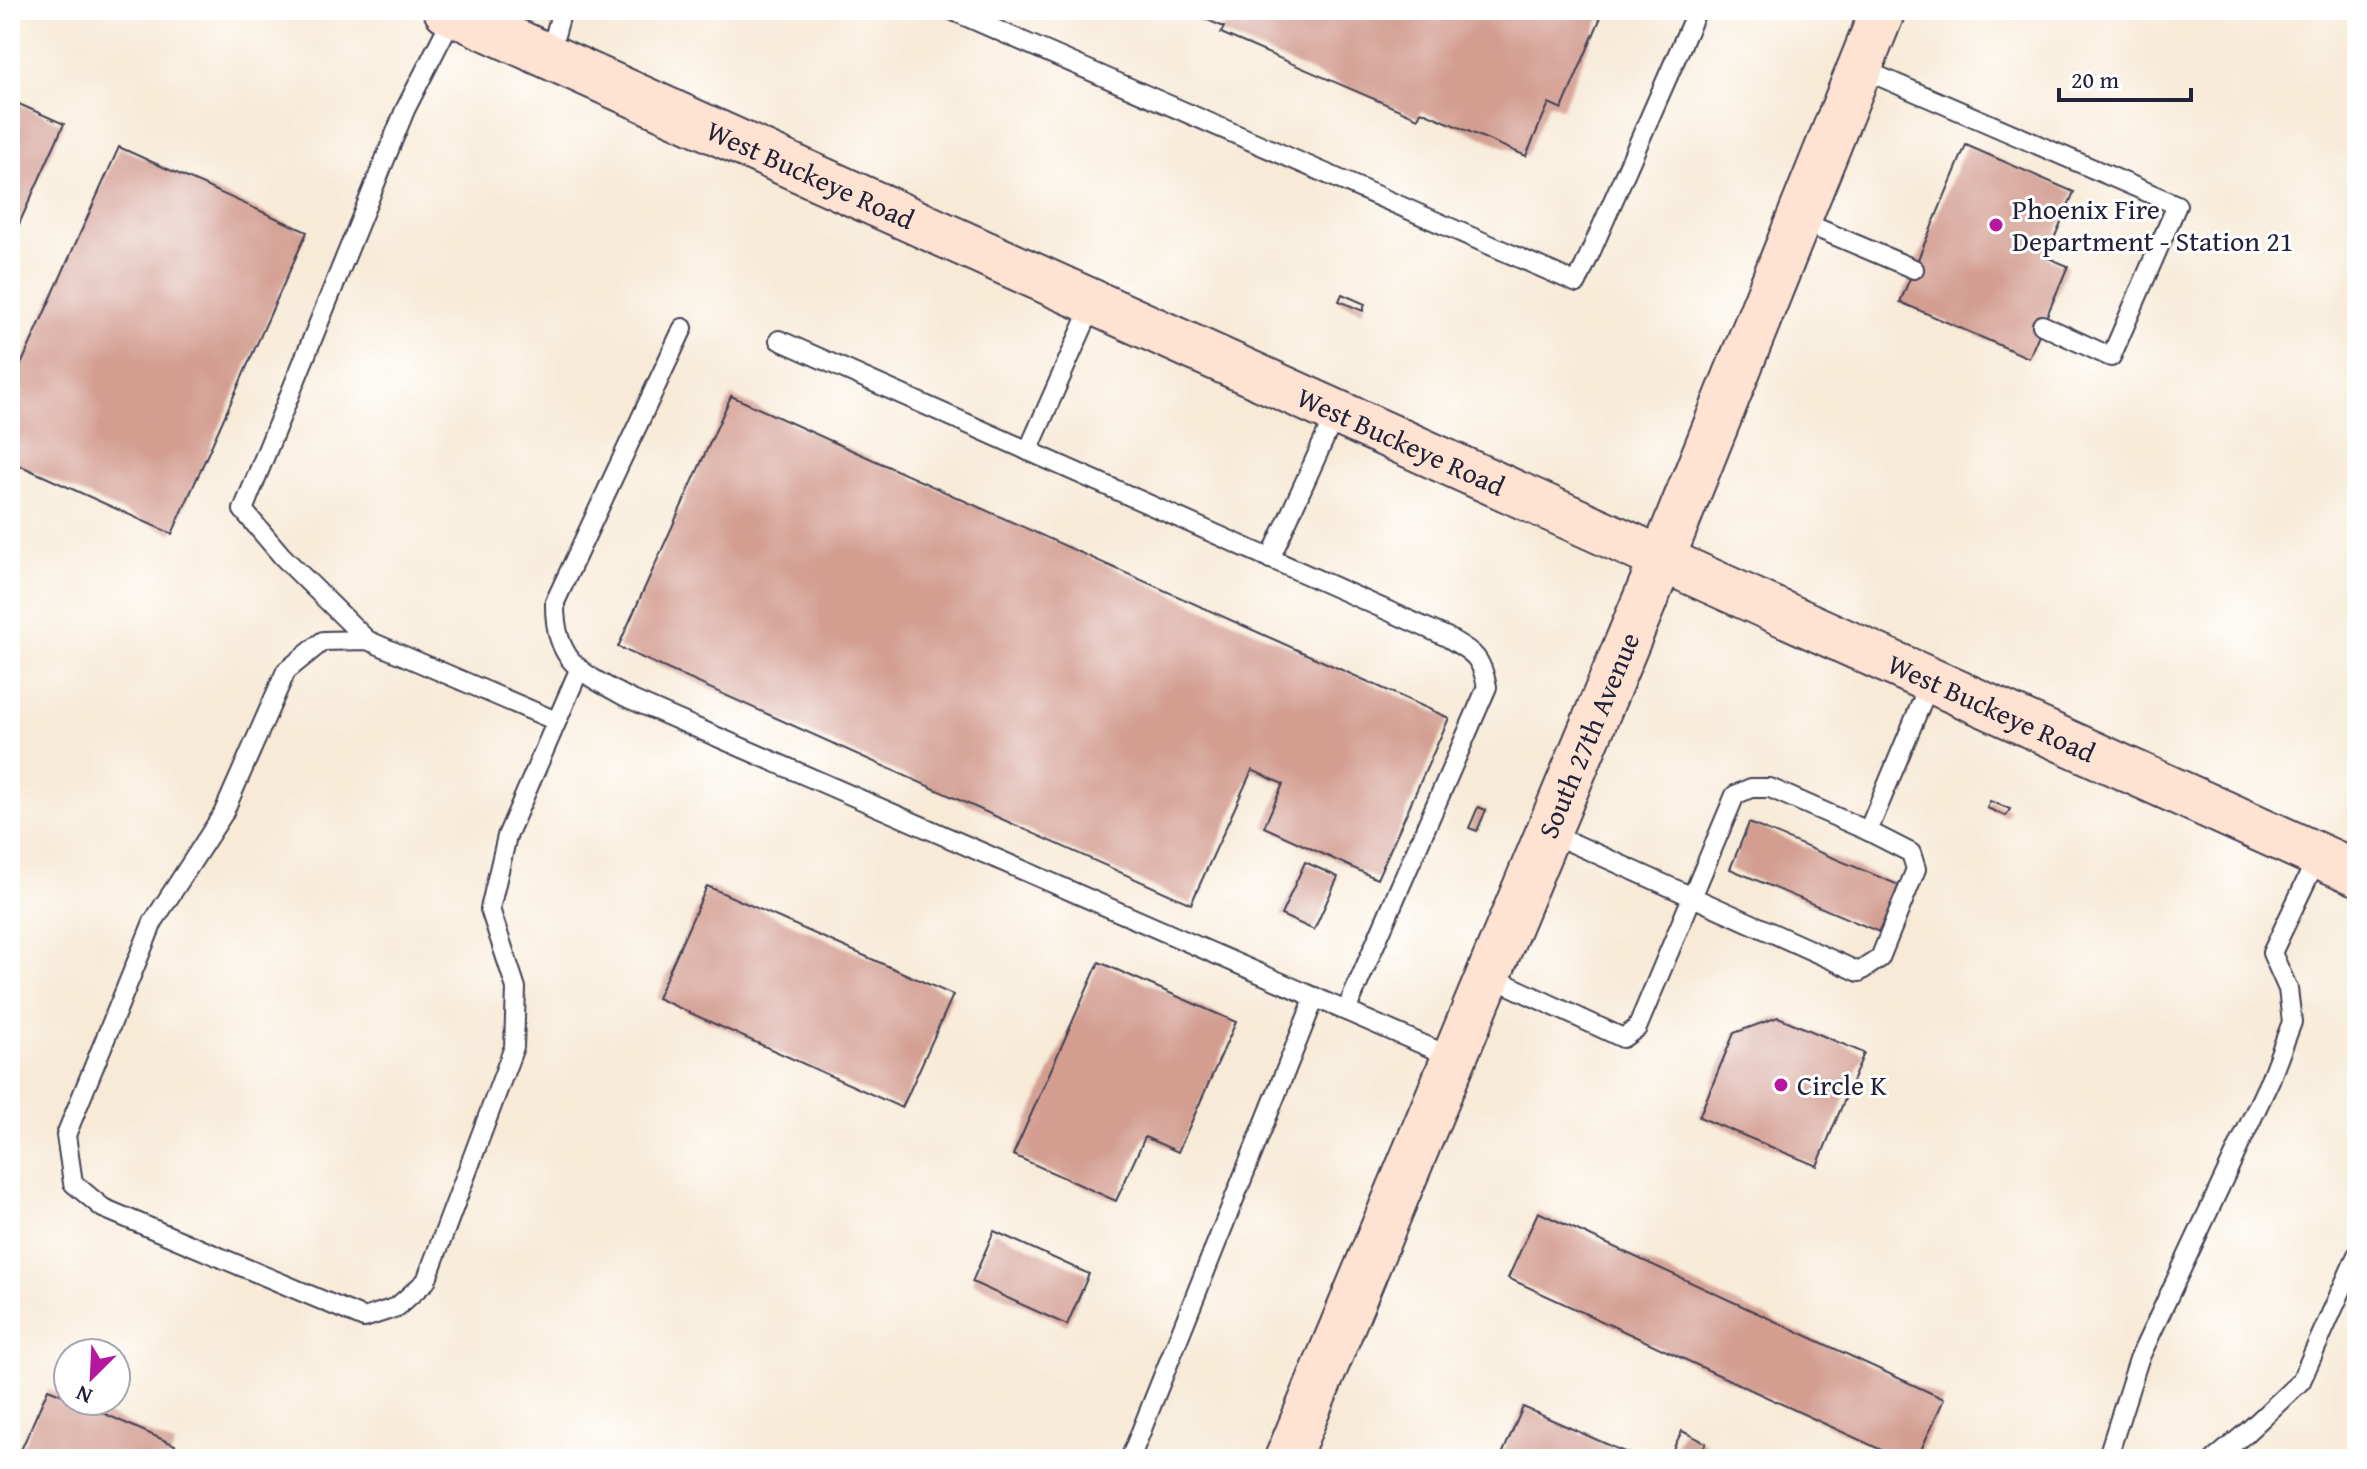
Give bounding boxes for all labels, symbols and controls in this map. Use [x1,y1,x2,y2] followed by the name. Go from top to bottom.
[2059,52,2191,102] scale bar
[2071,62,2119,97] text: 20 m
[700,109,921,239] street label: West Buckeye Road
[2012,188,2293,261] place label: Phoenix Fire Department - Station 21
[1987,216,2005,234] marker: Phoenix Fire Department - Station 21
[1291,376,1512,506] street label: West Buckeye Road
[1527,626,1649,844] street label: South 27th Avenue
[1881,643,2103,772] street label: West Buckeye Road
[1797,1064,1887,1105] place label: Circle K
[1772,1076,1790,1094] marker: Circle K
[52,1337,132,1417] north arrow
[70,1378,97,1413] text: N

